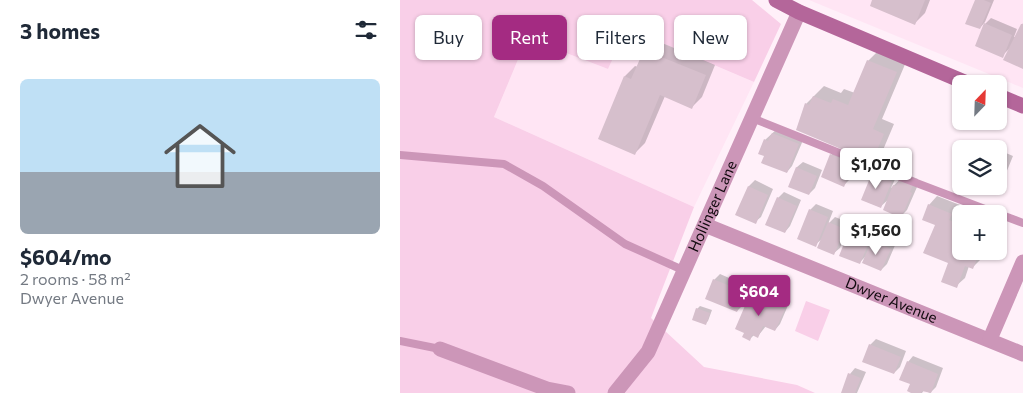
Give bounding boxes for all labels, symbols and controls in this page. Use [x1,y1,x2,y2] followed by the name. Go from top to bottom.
[415,15,482,60] chip: Buy
[492,15,567,60] chip: Rent
[577,15,664,60] chip: Filters
[674,15,747,60] chip: New
[352,16,380,44] icon: filters
[20,18,100,43] text: 3 homes
[952,75,1008,130] north arrow
[952,75,1007,260] map controls
[155,111,245,201] icon: home
[952,140,1007,195] button: layers
[835,148,917,190] pin: $1,070
[851,154,901,173] text: $1,070
[684,157,740,254] street label: Hollinger Lane
[952,205,1007,260] button: +
[835,214,917,256] pin: $1,560
[851,220,901,239] text: $1,560
[20,244,112,269] text: $604/mo
[20,269,131,288] text: 2 rooms · 58 m²
[843,273,940,326] street label: Dwyer Avenue
[729,274,789,317] pin: $604
[739,281,779,300] text: $604
[20,288,124,307] text: Dwyer Avenue

